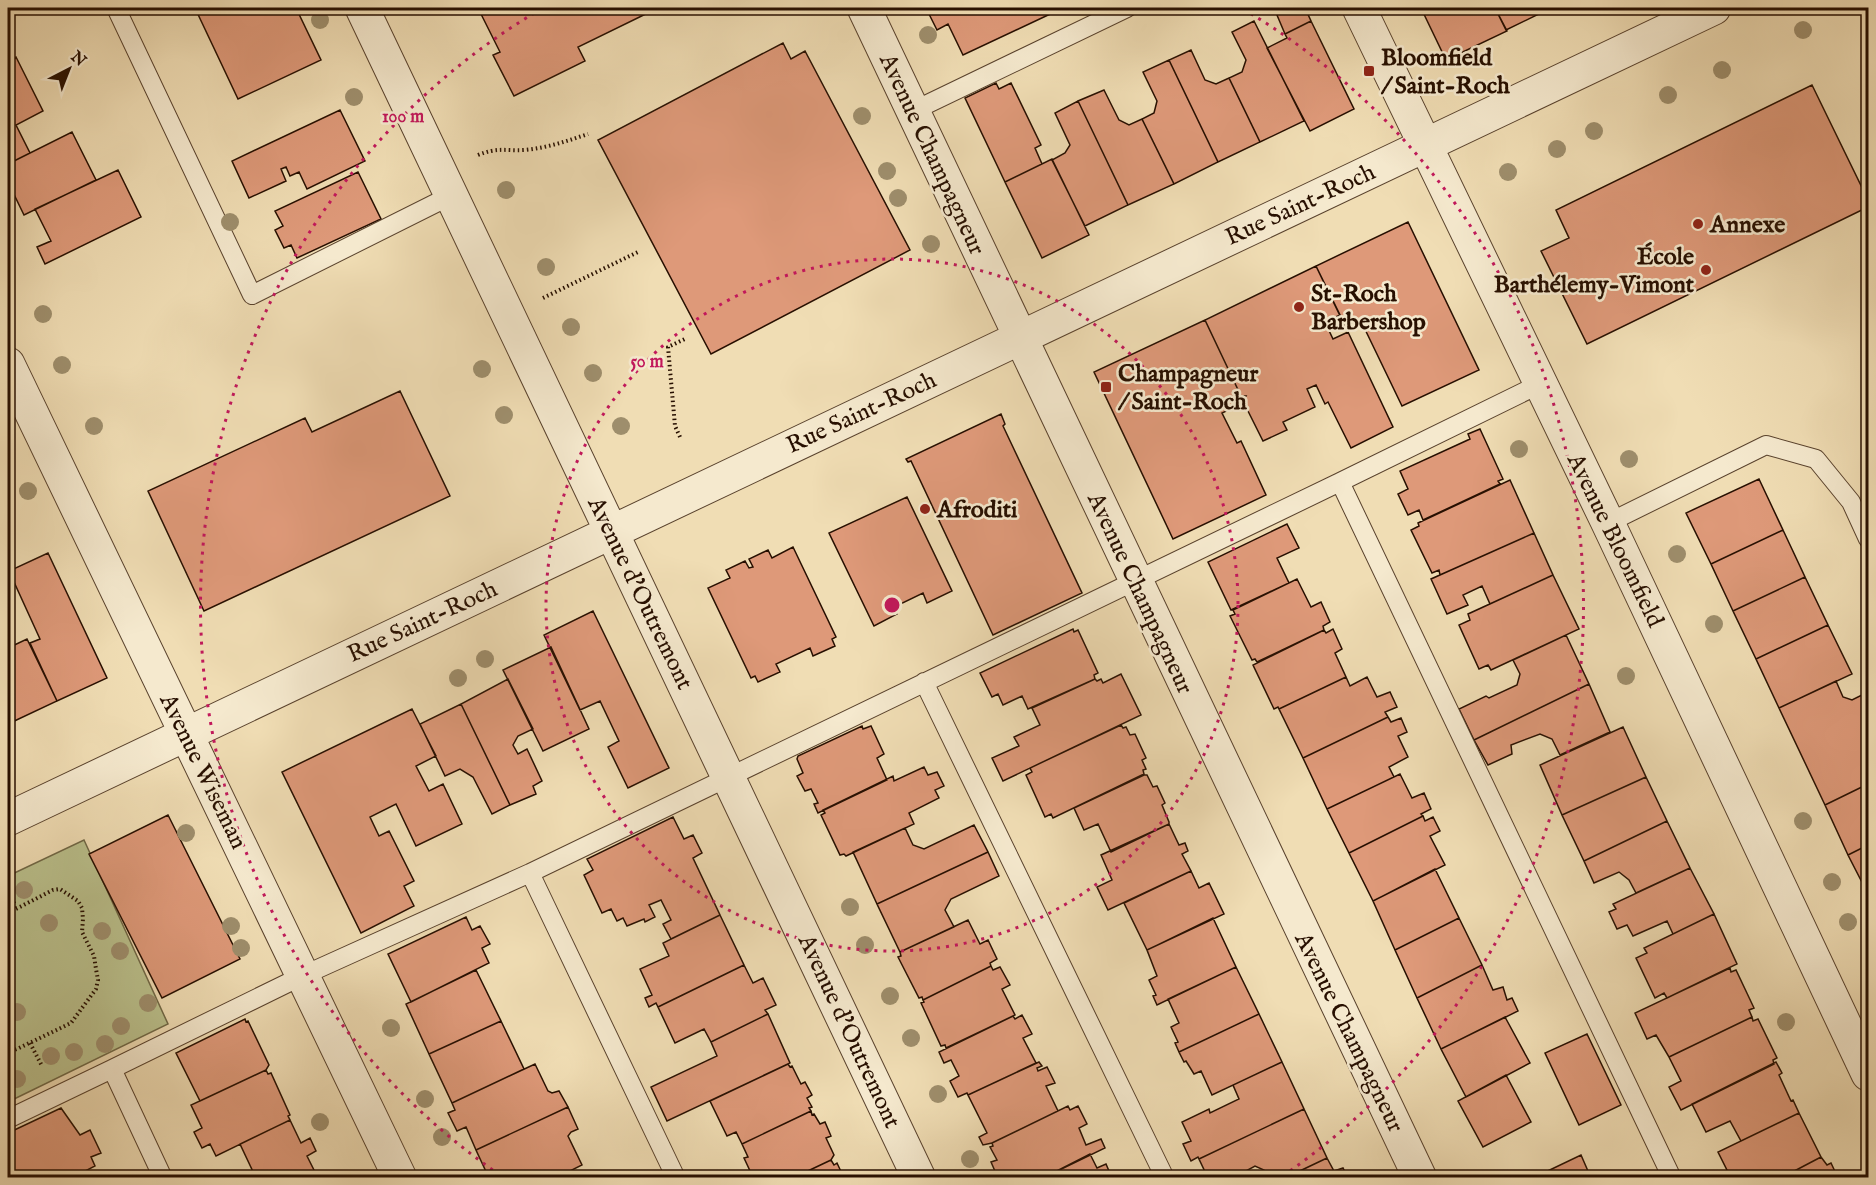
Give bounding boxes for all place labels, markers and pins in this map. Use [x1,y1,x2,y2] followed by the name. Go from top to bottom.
[1380,43,1510,102] place label: Bloomfield / Saint-Roch
[1362,64,1376,78] marker: Bloomfield / Saint-Roch
[1709,210,1785,241] place label: Annexe
[1691,217,1705,231] marker: Annexe
[1494,242,1695,301] place label: École Barthélemy-Vimont
[1699,263,1713,277] marker: École Barthélemy-Vimont
[1311,279,1426,338] place label: St-Roch Barbershop
[1292,300,1306,314] marker: St-Roch Barbershop
[1117,359,1258,418] place label: Champagneur / Saint-Roch
[1099,380,1113,394] marker: Champagneur / Saint-Roch
[936,495,1018,526] place label: Afroditi
[918,502,932,516] marker: Afroditi
[882,595,902,615] centre of rings

